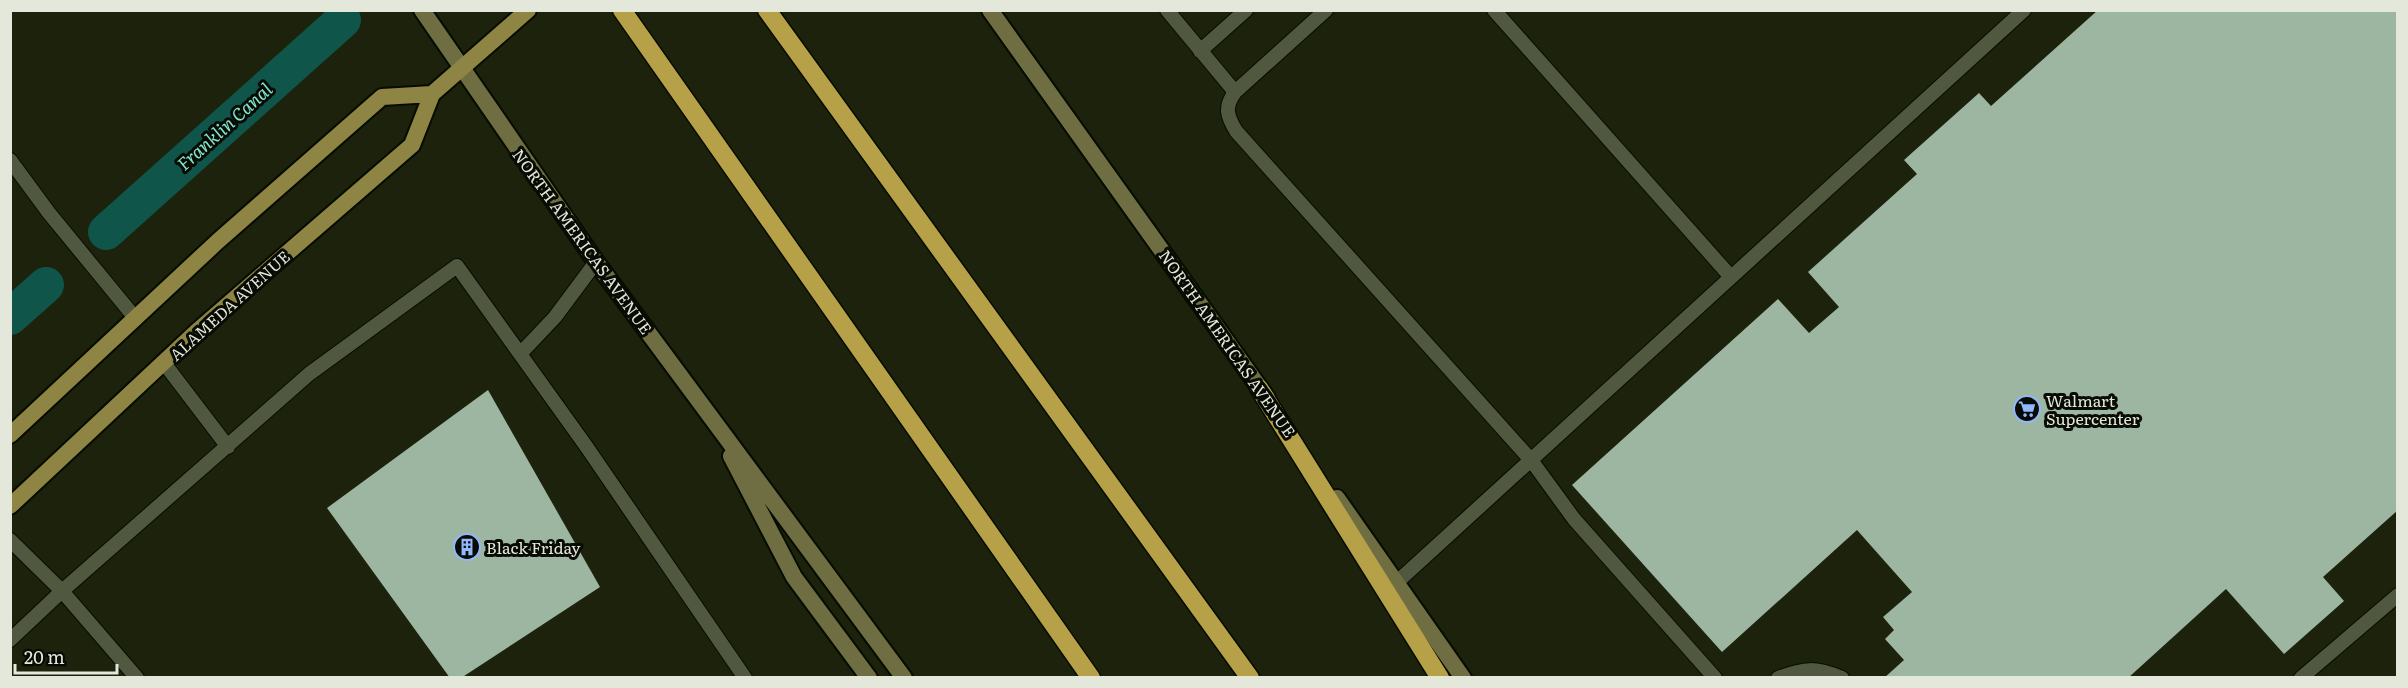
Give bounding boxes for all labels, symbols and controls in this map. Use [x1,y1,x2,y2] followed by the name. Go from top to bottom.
[170,75,278,176] water label: Franklin Canal
[507,143,659,339] street label: NORTH AMERICAS AVENUE
[163,244,295,366] street label: ALAMEDA AVENUE
[1154,244,1302,442] street label: NORTH AMERICAS AVENUE
[2046,388,2140,430] place label: Walmart Supercenter
[2012,394,2042,424] supermarket icon: Walmart Supercenter
[452,532,482,562] building icon: Black Friday
[486,535,581,559] place label: Black Friday
[15,637,117,675] scale bar
[24,643,65,670] text: 20 m

